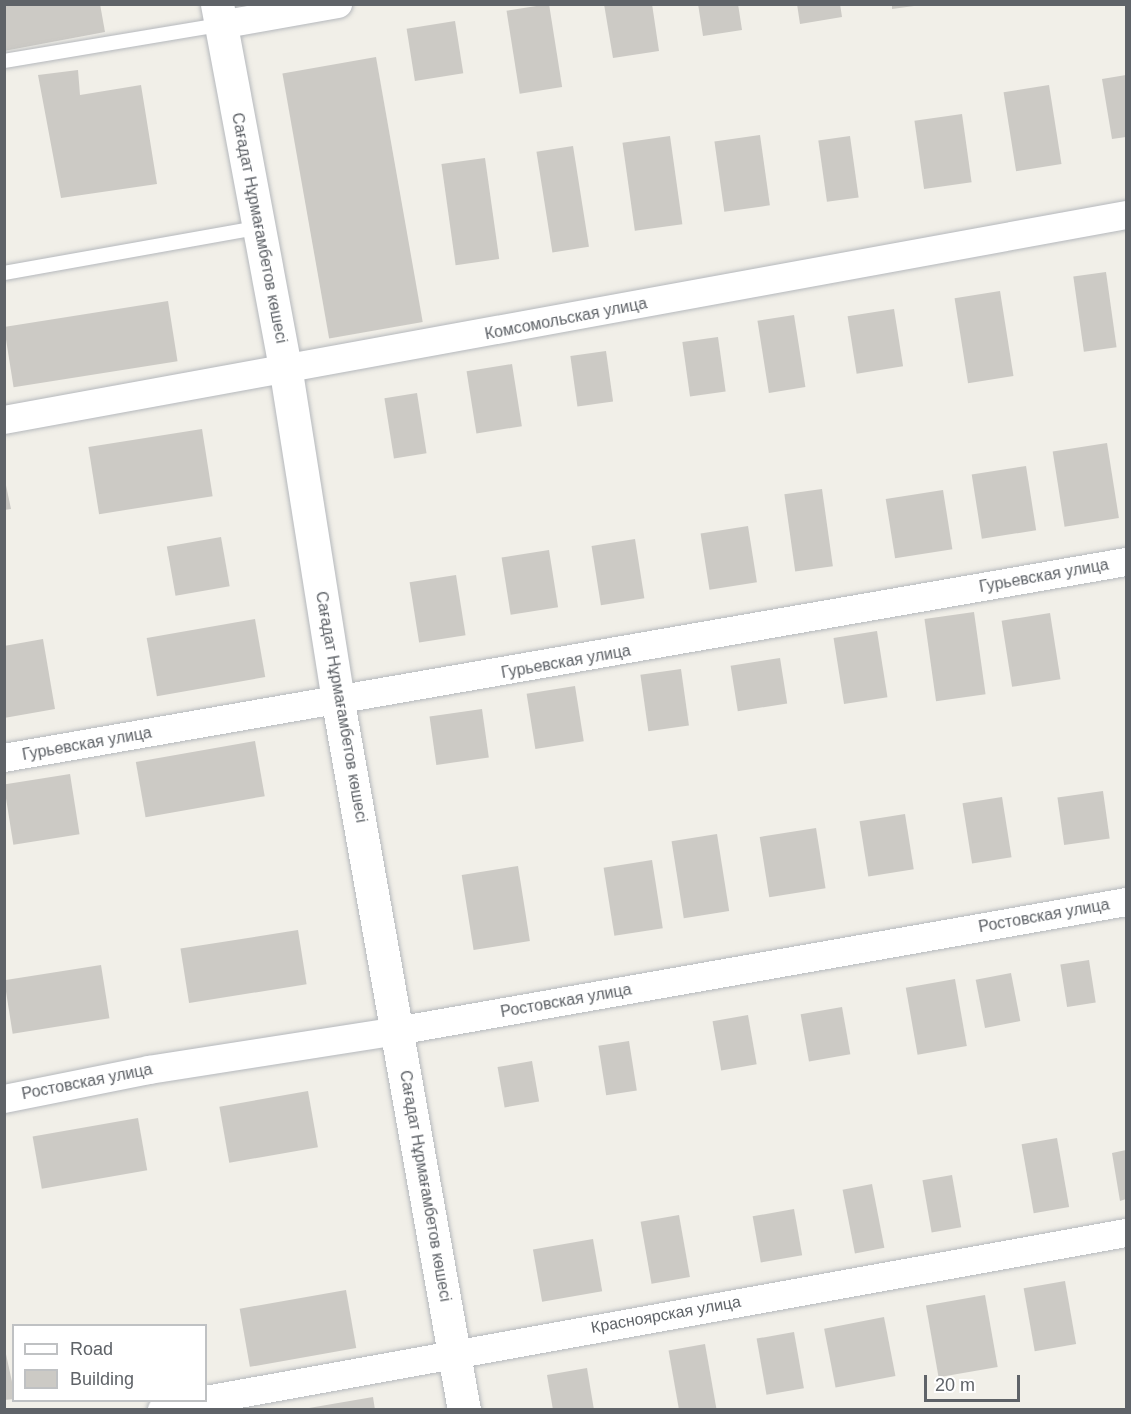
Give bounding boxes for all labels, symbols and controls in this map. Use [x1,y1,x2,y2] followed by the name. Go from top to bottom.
[227,111,291,345] street label: Сағадат Нұрмағамбетов көшесі
[483,294,649,344] street label: Комсомольская улица
[978,555,1110,597] street label: Гурьевская улица
[311,590,371,824] street label: Сағадат Нұрмағамбетов көшесі
[500,641,632,683] street label: Гурьевская улица
[21,723,153,765] street label: Гурьевская улица
[977,895,1111,937] street label: Ростовская улица
[499,980,633,1022] street label: Ростовская улица
[20,1060,154,1104] street label: Ростовская улица
[395,1069,455,1303] street label: Сағадат Нұрмағамбетов көшесі
[590,1292,742,1338] street label: Красноярская улица
[12,1324,207,1402] legend
[70,1339,113,1359] text: Road
[927,1363,1023,1401] scale bar
[70,1369,134,1389] text: Building
[935,1375,975,1395] text: 20 m

